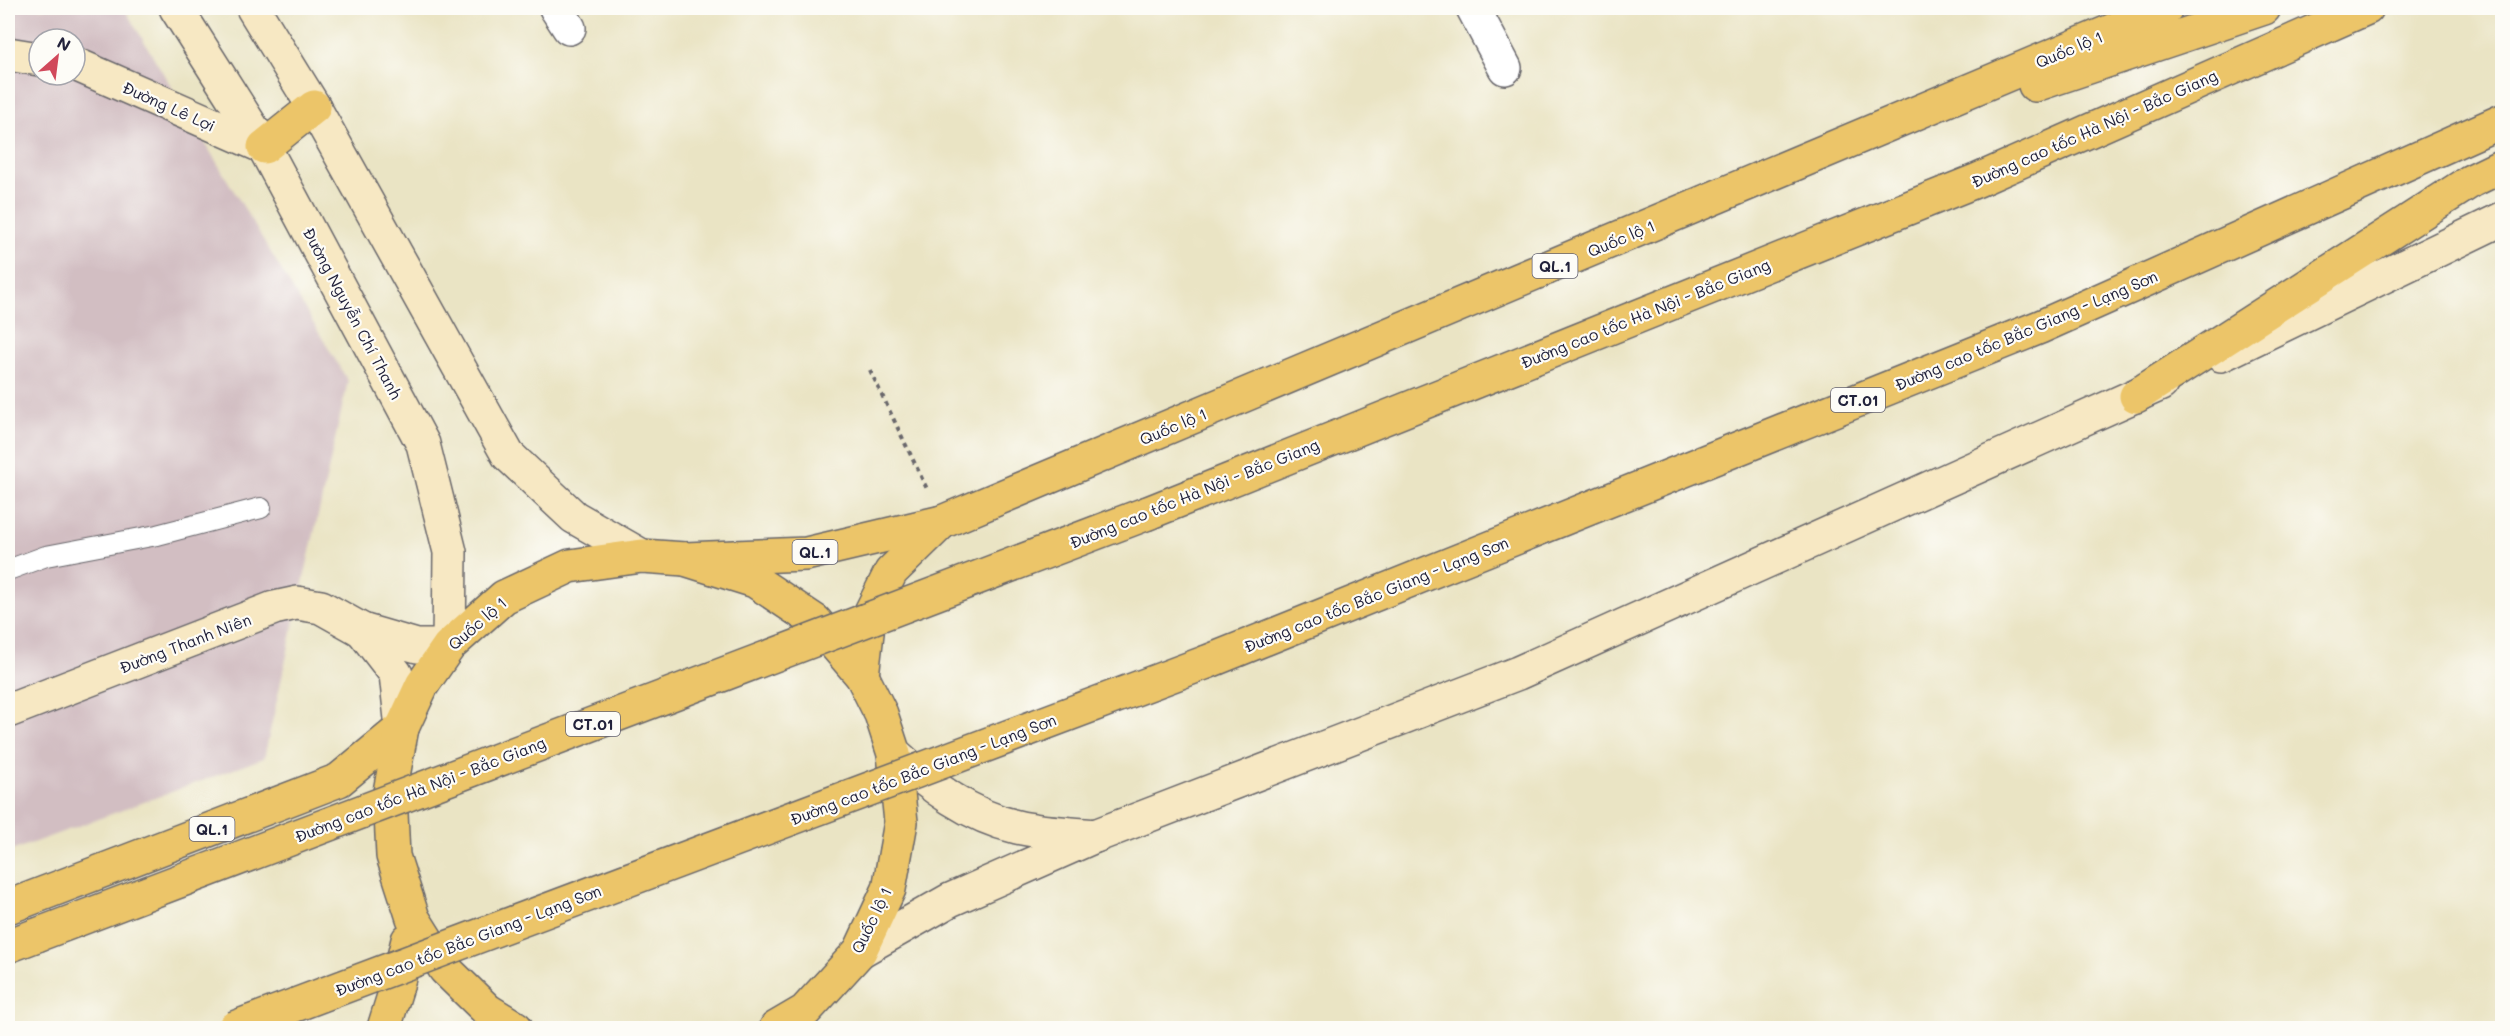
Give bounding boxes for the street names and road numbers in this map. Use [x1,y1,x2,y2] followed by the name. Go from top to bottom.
[2032,25,2106,73] street label: Quốc lộ 1
[1968,64,2220,192] street label: Đường cao tốc Hà Nội - Bắc Giang
[119,76,219,136] street label: Đường Lê Lợi
[1584,214,1658,262] street label: Quốc lộ 1
[299,224,407,402] street label: Đường Nguyễn Chí Thanh
[1517,253,1773,373] street label: Đường cao tốc Hà Nội - Bắc Giang
[1532,254,1578,278] road number: QL.1
[1891,265,2161,395] street label: Đường cao tốc Bắc Giang - Lạng Sơn
[1831,388,1885,412] road number: CT.01
[1136,402,1210,450] street label: Quốc lộ 1
[1066,433,1322,553] street label: Đường cao tốc Hà Nội - Bắc Giang
[1241,531,1511,657] street label: Đường cao tốc Bắc Giang - Lạng Sơn
[792,540,838,564] road number: QL.1
[443,592,511,654] street label: Quốc lộ 1
[116,608,254,678] street label: Đường Thanh Niên
[787,708,1059,830] street label: Đường cao tốc Bắc Giang - Lạng Sơn
[566,712,620,736] road number: CT.01
[292,731,548,847] street label: Đường cao tốc Hà Nội - Bắc Giang
[190,817,234,841] road number: QL.1
[332,879,604,1001] street label: Đường cao tốc Bắc Giang - Lạng Sơn
[846,883,896,957] street label: Quốc lộ 1

